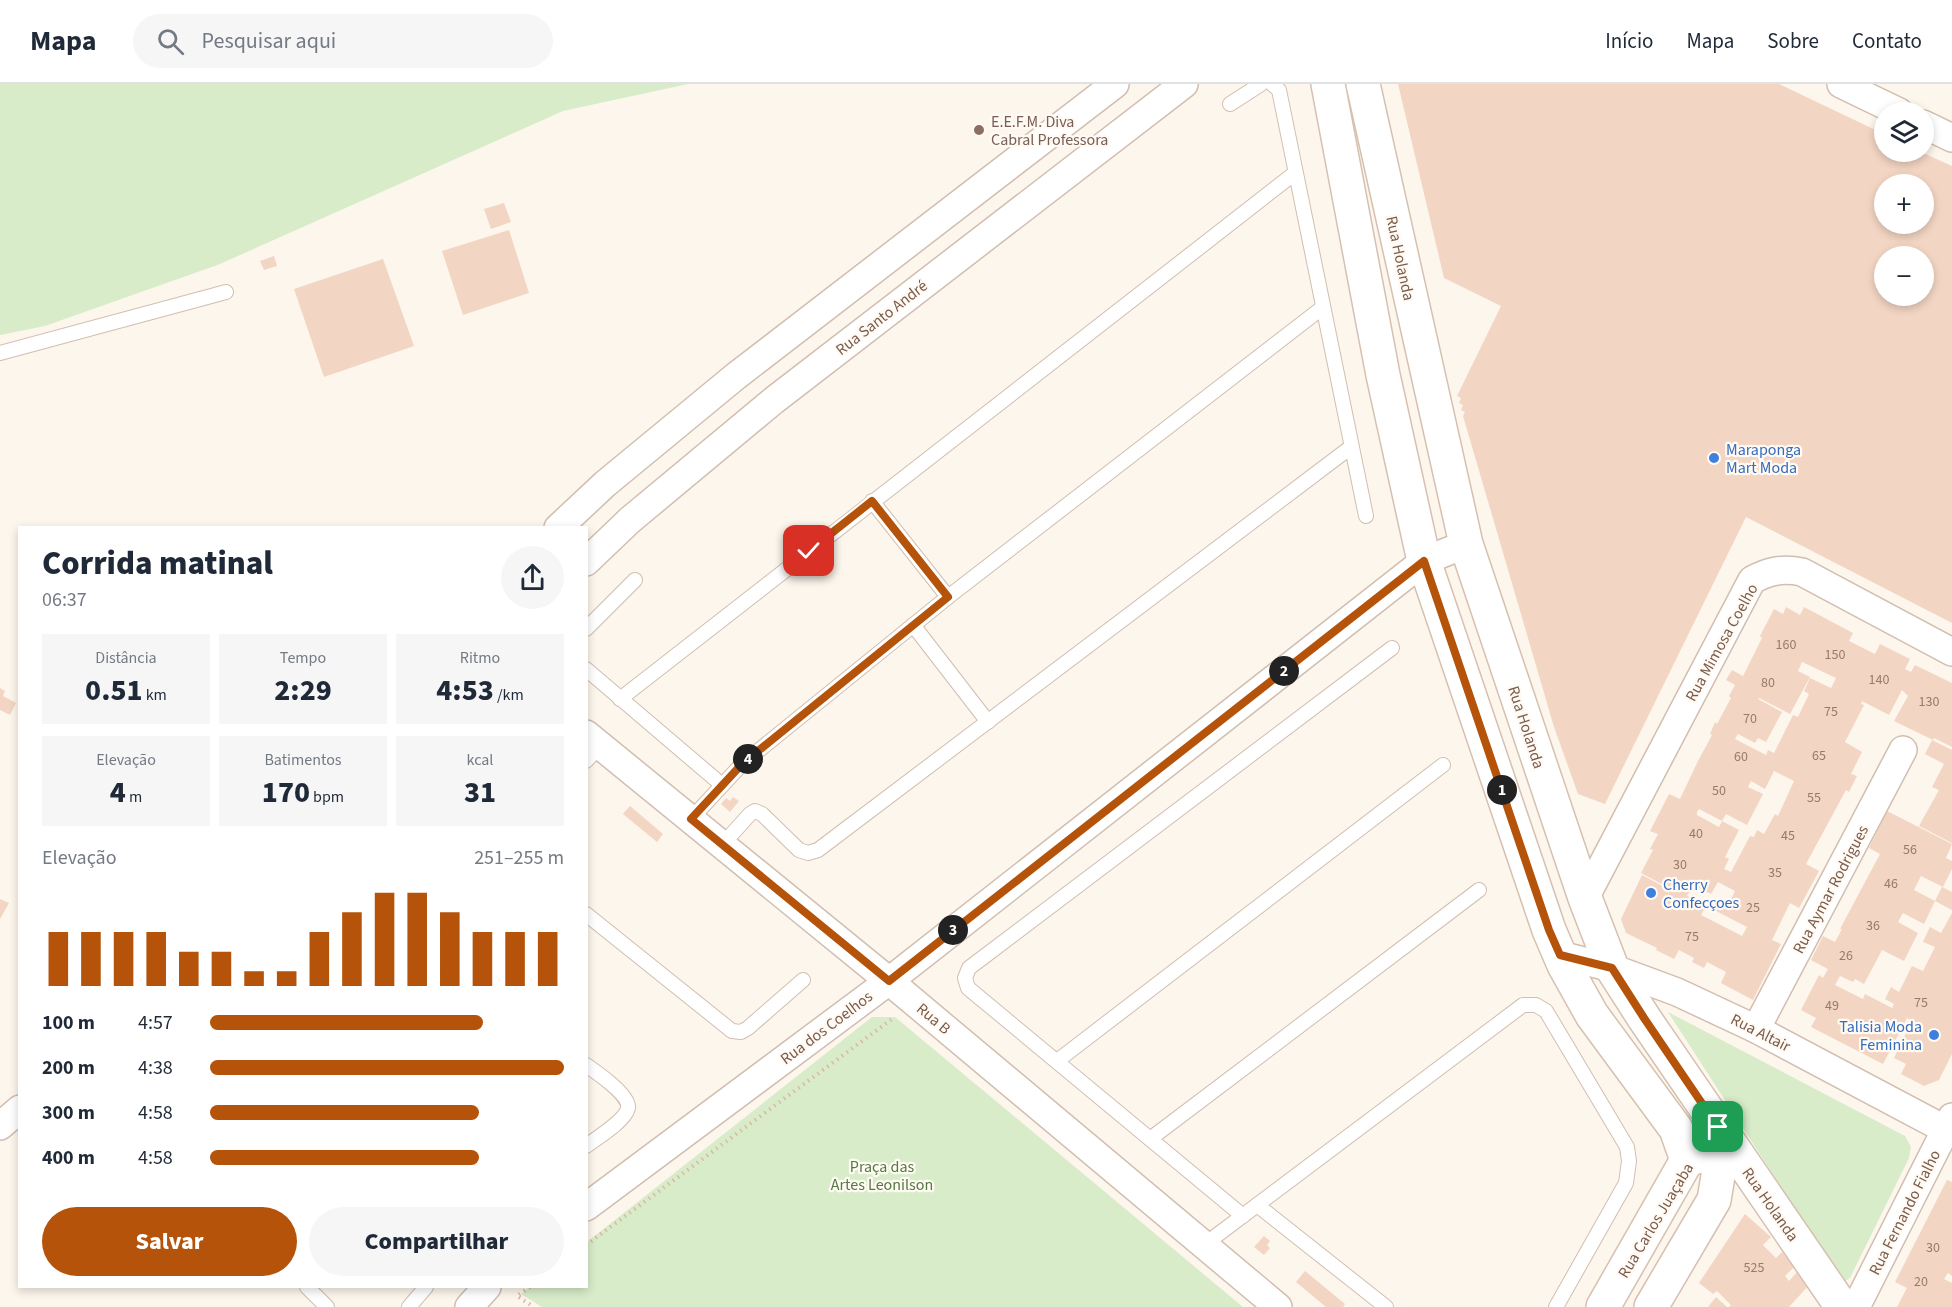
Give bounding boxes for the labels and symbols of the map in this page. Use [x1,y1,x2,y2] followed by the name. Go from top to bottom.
[991,111,1108,151] place label: E.E.F.M. Diva Cabral Professora
[972,123,986,137] marker: E.E.F.M. Diva Cabral Professora
[1380,214,1420,303] street label: Rua Holanda
[831,275,932,361] street label: Rua Santo André
[1726,439,1801,479] place label: Maraponga Mart Moda
[1707,451,1721,465] marker: Maraponga Mart Moda
[783,525,834,576] pin
[1680,580,1763,705] street label: Rua Mimosa Coelho
[1776,635,1796,655] house number: 160
[1825,645,1845,665] house number: 150
[1269,656,1299,686] pin: 2
[1869,670,1889,690] house number: 140
[1761,673,1775,693] house number: 80
[1502,683,1550,772] street label: Rua Holanda
[1919,692,1939,712] house number: 130
[1824,702,1838,722] house number: 75
[1743,709,1757,729] house number: 70
[733,744,763,774] pin: 4
[1812,746,1826,766] house number: 65
[1734,747,1748,767] house number: 60
[1487,775,1517,805] pin: 1
[1712,781,1726,801] house number: 50
[1807,788,1821,808] house number: 55
[1788,821,1874,958] street label: Rua Aymar Rodrigues
[1689,824,1703,844] house number: 40
[1781,826,1795,846] house number: 45
[1903,840,1917,860] house number: 56
[1673,855,1687,875] house number: 30
[1768,863,1782,883] house number: 35
[1663,874,1740,914] place label: Cherry Confecçoes
[1884,874,1898,894] house number: 46
[1644,886,1658,900] marker: Cherry Confecçoes
[1746,898,1760,918] house number: 25
[938,915,968,945] pin: 3
[1866,916,1880,936] house number: 36
[1685,927,1699,947] house number: 75
[1839,946,1853,966] house number: 26
[776,986,878,1070] street label: Rua dos Coelhos
[1914,993,1928,1013] house number: 75
[1825,996,1839,1016] house number: 49
[912,998,955,1040] street label: Rua B
[1727,1008,1795,1058] street label: Rua Altair
[1839,1016,1922,1056] place label: Talisia Moda Feminina
[1927,1028,1941,1042] marker: Talisia Moda Feminina
[1692,1101,1743,1152] pin
[1864,1146,1946,1279] street label: Rua Fernando Fialho
[831,1156,933,1196] park label: Praça das Artes Leonilson
[1613,1159,1699,1282] street label: Rua Carlos Juaçaba
[1736,1163,1804,1246] street label: Rua Holanda
[1926,1238,1940,1258] house number: 30
[1744,1258,1764,1278] house number: 525
[1914,1272,1928,1292] house number: 20

